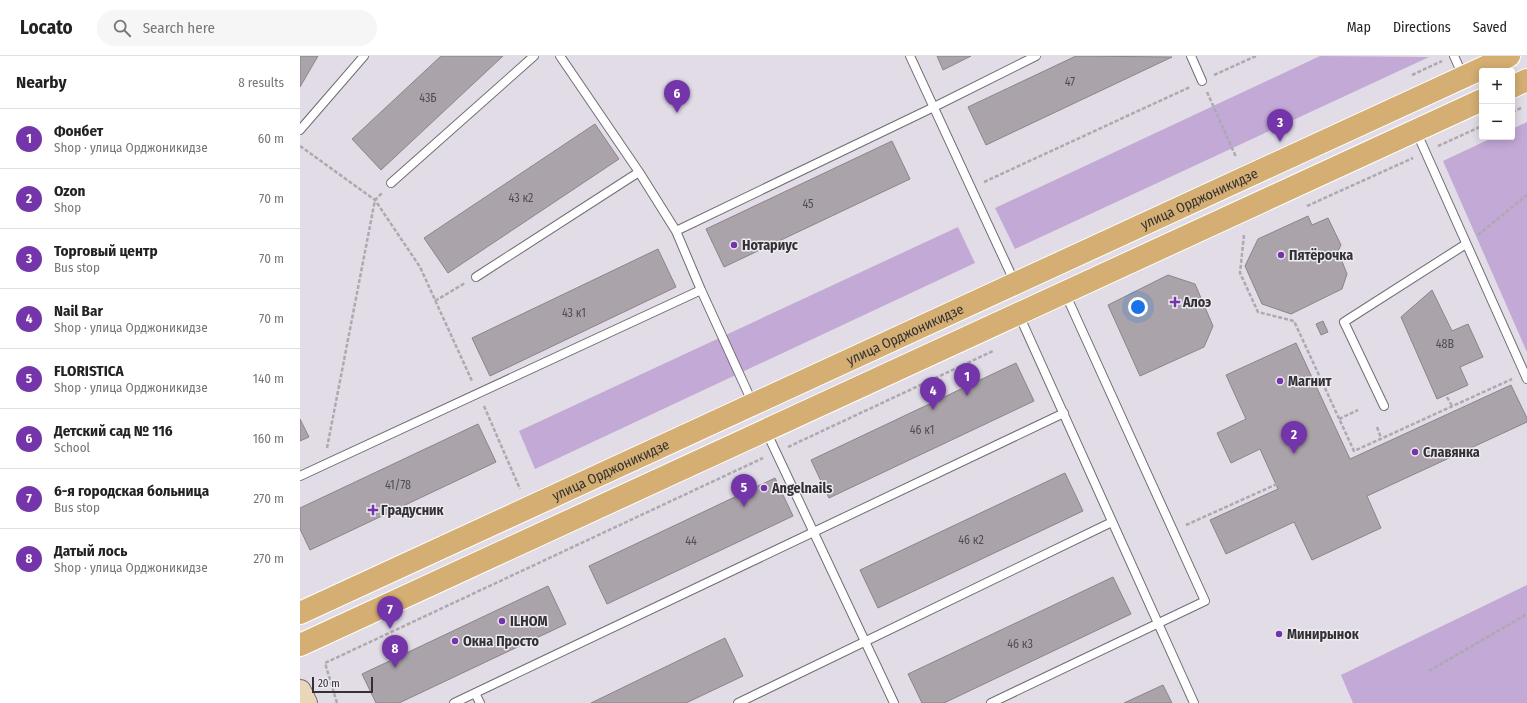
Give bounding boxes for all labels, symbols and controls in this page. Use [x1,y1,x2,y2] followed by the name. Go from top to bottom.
[97,10,377,46] search box
[20,16,73,39] text: Locato
[111,17,133,39] icon: search
[143,19,215,37] text: Search here
[1347,19,1371,36] text: Map
[1393,19,1451,36] text: Directions
[1473,19,1507,36] text: Saved
[1479,68,1515,140] map controls
[1479,68,1515,104] button: +
[16,72,67,93] text: Nearby
[238,75,284,90] text: 8 results
[1065,75,1075,89] house number: 47
[664,80,690,113] pin: 6
[419,91,437,105] house number: 43Б
[1479,104,1515,140] button: −
[1267,109,1293,142] pin: 3
[54,122,103,140] text: Фонбет
[26,131,32,146] text: 1
[258,131,284,146] text: 60 m
[54,140,208,155] text: Shop · улица Орджоникидзе
[1138,164,1260,233] street label: улица Орджоникидзе
[54,182,85,200] text: Ozon
[26,191,32,206] text: 2
[259,191,284,206] text: 70 m
[509,191,533,205] house number: 43 к2
[802,197,814,211] house number: 45
[54,200,81,215] text: Shop
[742,237,799,254] place label: Нотариус
[729,240,739,250] marker: Нотариус
[54,242,158,260] text: Торговый центр
[1289,247,1353,264] place label: Пятёрочка
[1276,250,1286,260] marker: Пятёрочка
[26,251,32,266] text: 3
[259,251,284,266] text: 70 m
[54,260,100,275] text: Bus stop
[1182,294,1211,311] place label: Алоэ
[1128,297,1148,317] your location
[1170,297,1180,307] marker: Алоэ
[844,300,966,369] street label: улица Орджоникидзе
[54,302,103,320] text: Nail Bar
[562,306,586,320] house number: 43 к1
[26,311,32,326] text: 4
[259,311,284,326] text: 70 m
[54,320,208,335] text: Shop · улица Орджоникидзе
[1436,337,1455,351] house number: 48В
[54,362,124,380] text: FLORISTICA
[954,363,980,396] pin: 1
[26,371,32,386] text: 5
[253,371,284,386] text: 140 m
[1288,373,1332,390] place label: Магнит
[1275,376,1285,386] marker: Магнит
[920,377,946,410] pin: 4
[54,380,208,395] text: Shop · улица Орджоникидзе
[1281,421,1307,454] pin: 2
[54,422,173,440] text: Детский сад № 116
[910,423,934,437] house number: 46 к1
[26,431,32,446] text: 6
[253,431,284,446] text: 160 m
[549,436,672,504] street label: улица Орджоникидзе
[54,440,90,455] text: School
[1423,444,1480,461] place label: Славянка
[1410,447,1420,457] marker: Славянка
[731,474,757,507] pin: 5
[385,478,411,492] house number: 41/78
[771,480,832,497] place label: Angelnails
[54,482,209,500] text: 6-я городская больница
[759,483,769,493] marker: Angelnails
[26,491,32,506] text: 7
[253,491,284,506] text: 270 m
[54,500,100,515] text: Bus stop
[381,502,445,519] place label: Градусник
[368,505,378,515] marker: Градусник
[958,533,984,547] house number: 46 к2
[685,534,697,548] house number: 44
[54,542,127,560] text: Датый лось
[26,551,32,566] text: 8
[253,551,284,566] text: 270 m
[54,560,208,575] text: Shop · улица Орджоникидзе
[377,596,403,629] pin: 7
[510,613,547,630] place label: ILHOM
[497,616,507,626] marker: ILHOM
[1287,626,1360,643] place label: Минирынок
[1274,629,1284,639] marker: Минирынок
[463,633,539,650] place label: Окна Просто
[382,635,408,668] pin: 8
[450,636,460,646] marker: Окна Просто
[1007,637,1033,651] house number: 46 к3
[312,675,373,694] scale bar
[318,677,340,690] text: 20 m

